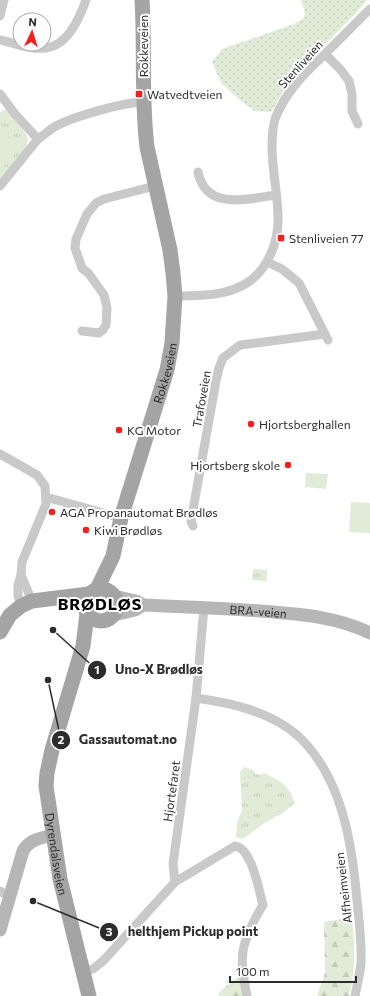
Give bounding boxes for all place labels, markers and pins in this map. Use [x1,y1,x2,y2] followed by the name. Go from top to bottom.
[147,87,223,101] place label: Watvedtveien
[134,89,144,99] marker: Watvedtveien
[289,231,364,245] place label: Stenliveien 77
[276,233,286,243] marker: Stenliveien 77
[259,417,351,431] place label: Hjortsberghallen
[246,419,256,429] marker: Hjortsberghallen
[127,423,181,437] place label: KG Motor
[114,425,124,435] marker: KG Motor
[190,458,280,472] place label: Hjortsberg skole
[283,460,293,470] marker: Hjortsberg skole
[60,505,218,519] place label: AGA Propanautomat Brødløs
[47,507,57,517] marker: AGA Propanautomat Brødløs
[94,523,162,537] place label: Kiwi Brødløs
[81,525,91,535] marker: Kiwi Brødløs
[87,657,211,682] callout: Uno-X Brødløs
[51,727,185,752] callout: Gassautomat.no
[99,919,266,944] callout: helthjem Pickup point

